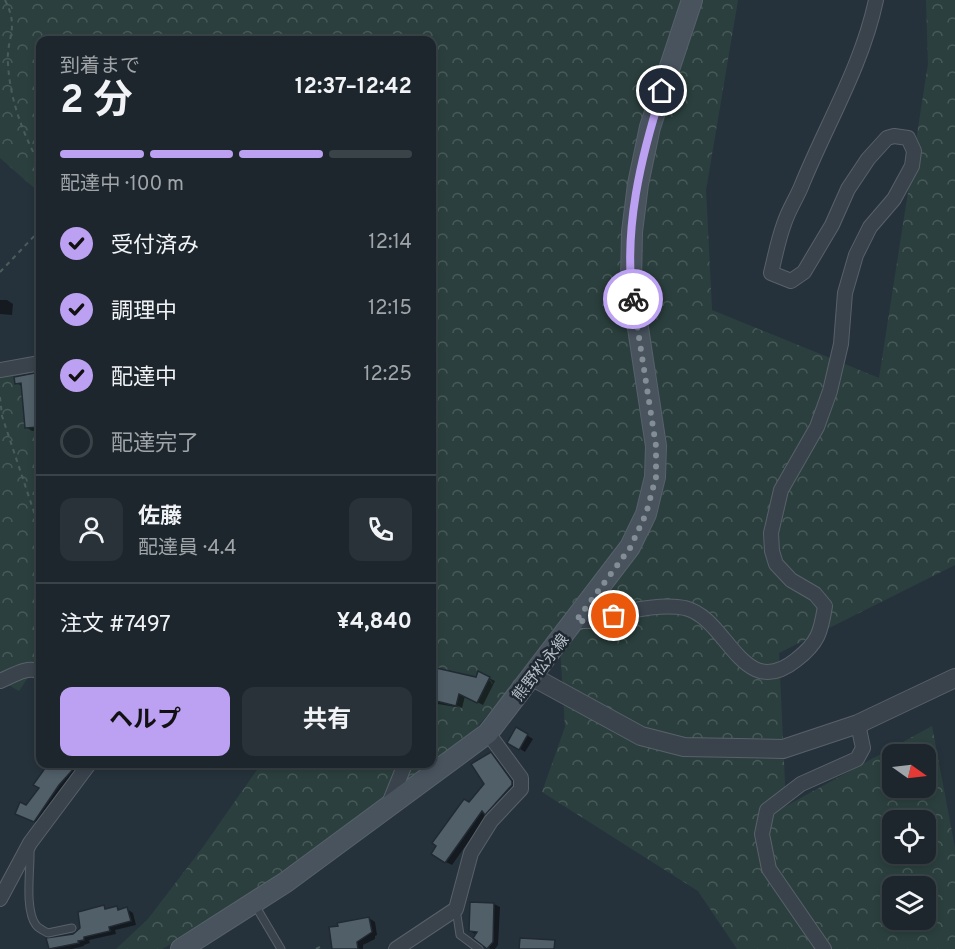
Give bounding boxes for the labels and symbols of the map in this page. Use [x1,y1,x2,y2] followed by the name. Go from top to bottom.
[636,65,687,116] pin
[603,269,663,329] courier
[588,590,639,641] pin
[509,631,574,706] street label: 熊野松永線
[882,744,936,798] north arrow

